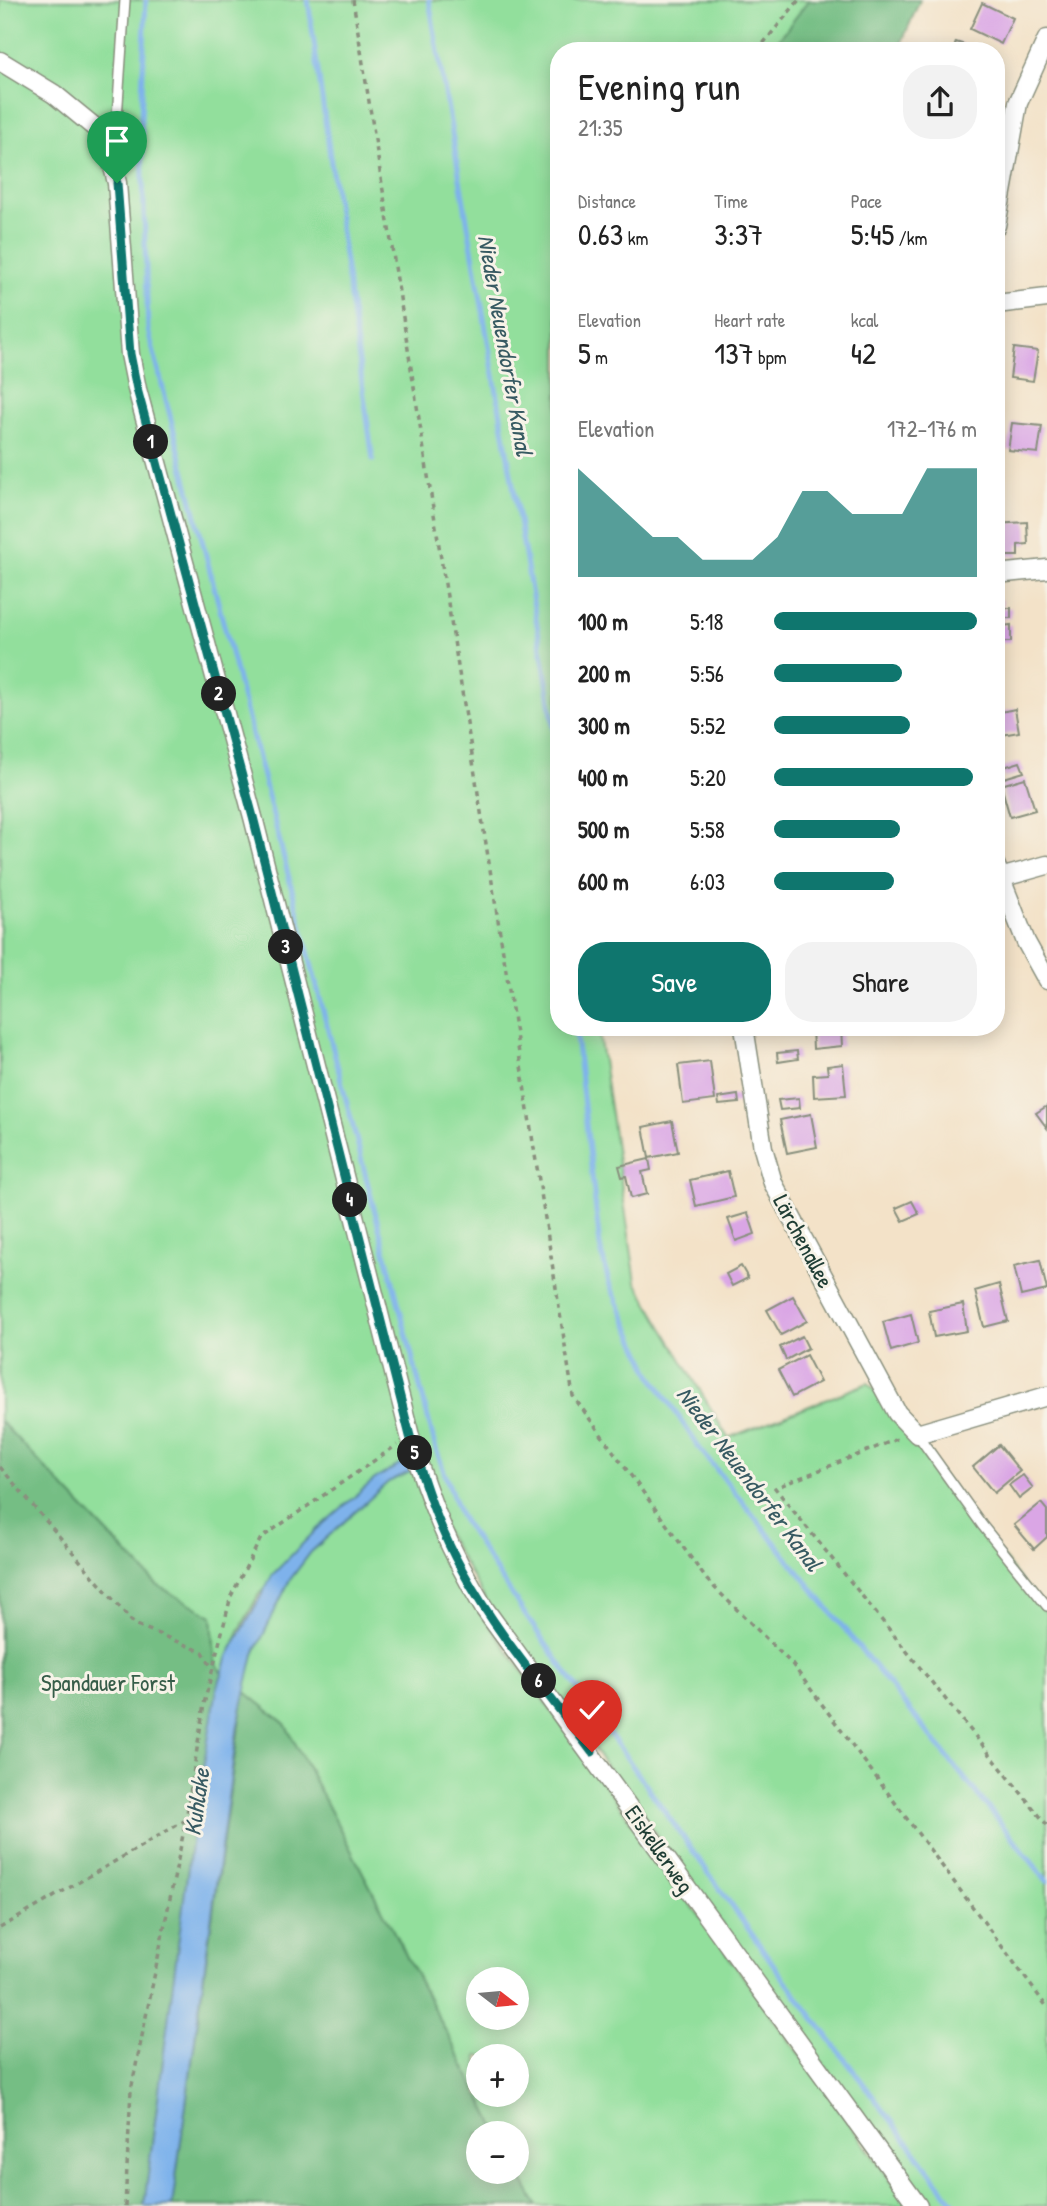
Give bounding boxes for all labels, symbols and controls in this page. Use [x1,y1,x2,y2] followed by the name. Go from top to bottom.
[578,60,741,112] text: Evening run
[903,65,977,139] button: share
[87,111,147,183] pin
[578,112,622,143] text: 21:35
[98,122,136,160] icon: arrive
[578,188,636,214] text: Distance
[714,188,748,214] text: Time
[851,188,882,214] text: Pace
[578,214,623,254] text: 0.63
[714,214,763,254] text: 3:37
[851,214,894,254] text: 5:45
[623,225,648,251] text: km
[894,225,927,251] text: /km
[471,232,541,459] water label: Nieder Neuendorfer Kanal
[578,307,641,333] text: Elevation
[714,307,785,333] text: Heart rate
[851,307,878,333] text: kcal
[578,333,591,373] text: 5
[714,333,754,373] text: 137
[851,333,876,373] text: 42
[591,344,608,370] text: m
[754,344,787,370] text: bpm
[578,413,654,444] text: Elevation
[887,413,977,444] text: 172–176 m
[134,424,168,460] pin: 1
[147,428,154,454] text: 1
[578,606,628,637] text: 100 m
[690,606,723,637] text: 5:18
[578,658,630,689] text: 200 m
[690,658,724,689] text: 5:56
[202,676,236,712] pin: 2
[214,680,223,706] text: 2
[578,710,630,741] text: 300 m
[690,710,726,741] text: 5:52
[578,762,628,793] text: 400 m
[690,762,726,793] text: 5:20
[578,814,629,845] text: 500 m
[690,814,725,845] text: 5:58
[578,866,629,897] text: 600 m
[690,866,725,897] text: 6:03
[268,930,304,964] pin: 3
[281,933,290,959] text: 3
[578,942,771,1022] button: Save
[785,942,977,1022] button: Share
[332,1182,368,1218] pin: 4
[346,1186,353,1212] text: 4
[766,1189,842,1293] street label: Lärchenallee
[670,1379,831,1578] water label: Nieder Neuendorfer Kanal
[398,1436,432,1470] pin: 5
[410,1439,419,1465] text: 5
[522,1664,556,1698] pin: 6
[41,1667,176,1698] park label: Spandauer Forst
[535,1667,542,1693] text: 6
[562,1680,622,1752] pin
[573,1691,611,1729] icon: check
[175,1765,217,1838] water label: Kuhlake
[618,1799,702,1899] street label: Eiskellerweg
[466,1967,528,2030] north arrow
[466,1967,529,2184] map controls
[466,2044,529,2107] button: +
[466,2121,529,2184] button: −

